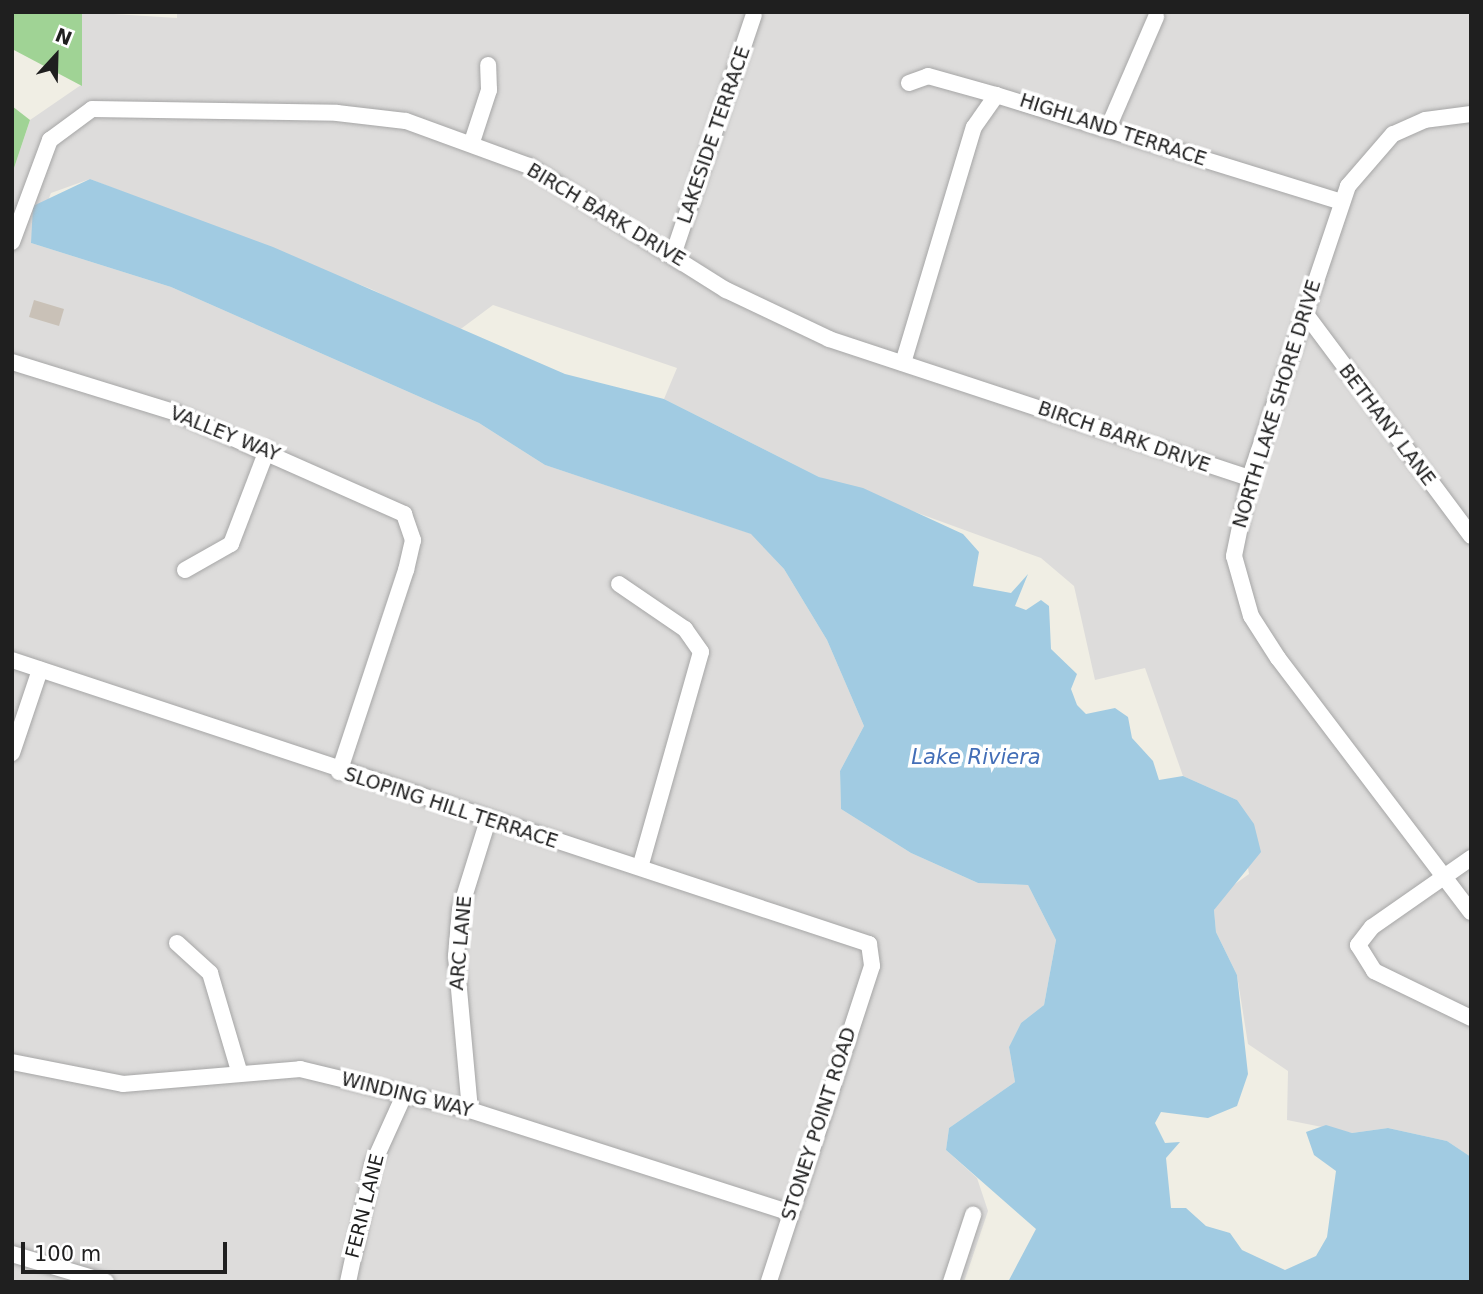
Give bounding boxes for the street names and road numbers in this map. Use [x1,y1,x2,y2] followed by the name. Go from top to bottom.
[673,43,755,227] street label: LAKESIDE TERRACE
[1017,89,1209,171] street label: HIGHLAND TERRACE
[523,159,689,271] street label: BIRCH BARK DRIVE
[1228,277,1326,531] street label: NORTH LAKE SHORE DRIVE
[1334,360,1440,490] street label: BETHANY LANE
[1035,397,1213,477] street label: BIRCH BARK DRIVE
[167,402,283,466] street label: VALLEY WAY
[341,763,561,853] street label: SLOPING HILL TERRACE
[446,895,476,991] street label: ARC LANE
[777,1025,861,1223] street label: STONEY POINT ROAD
[339,1068,475,1122] street label: WINDING WAY
[341,1152,389,1260] street label: FERN LANE

